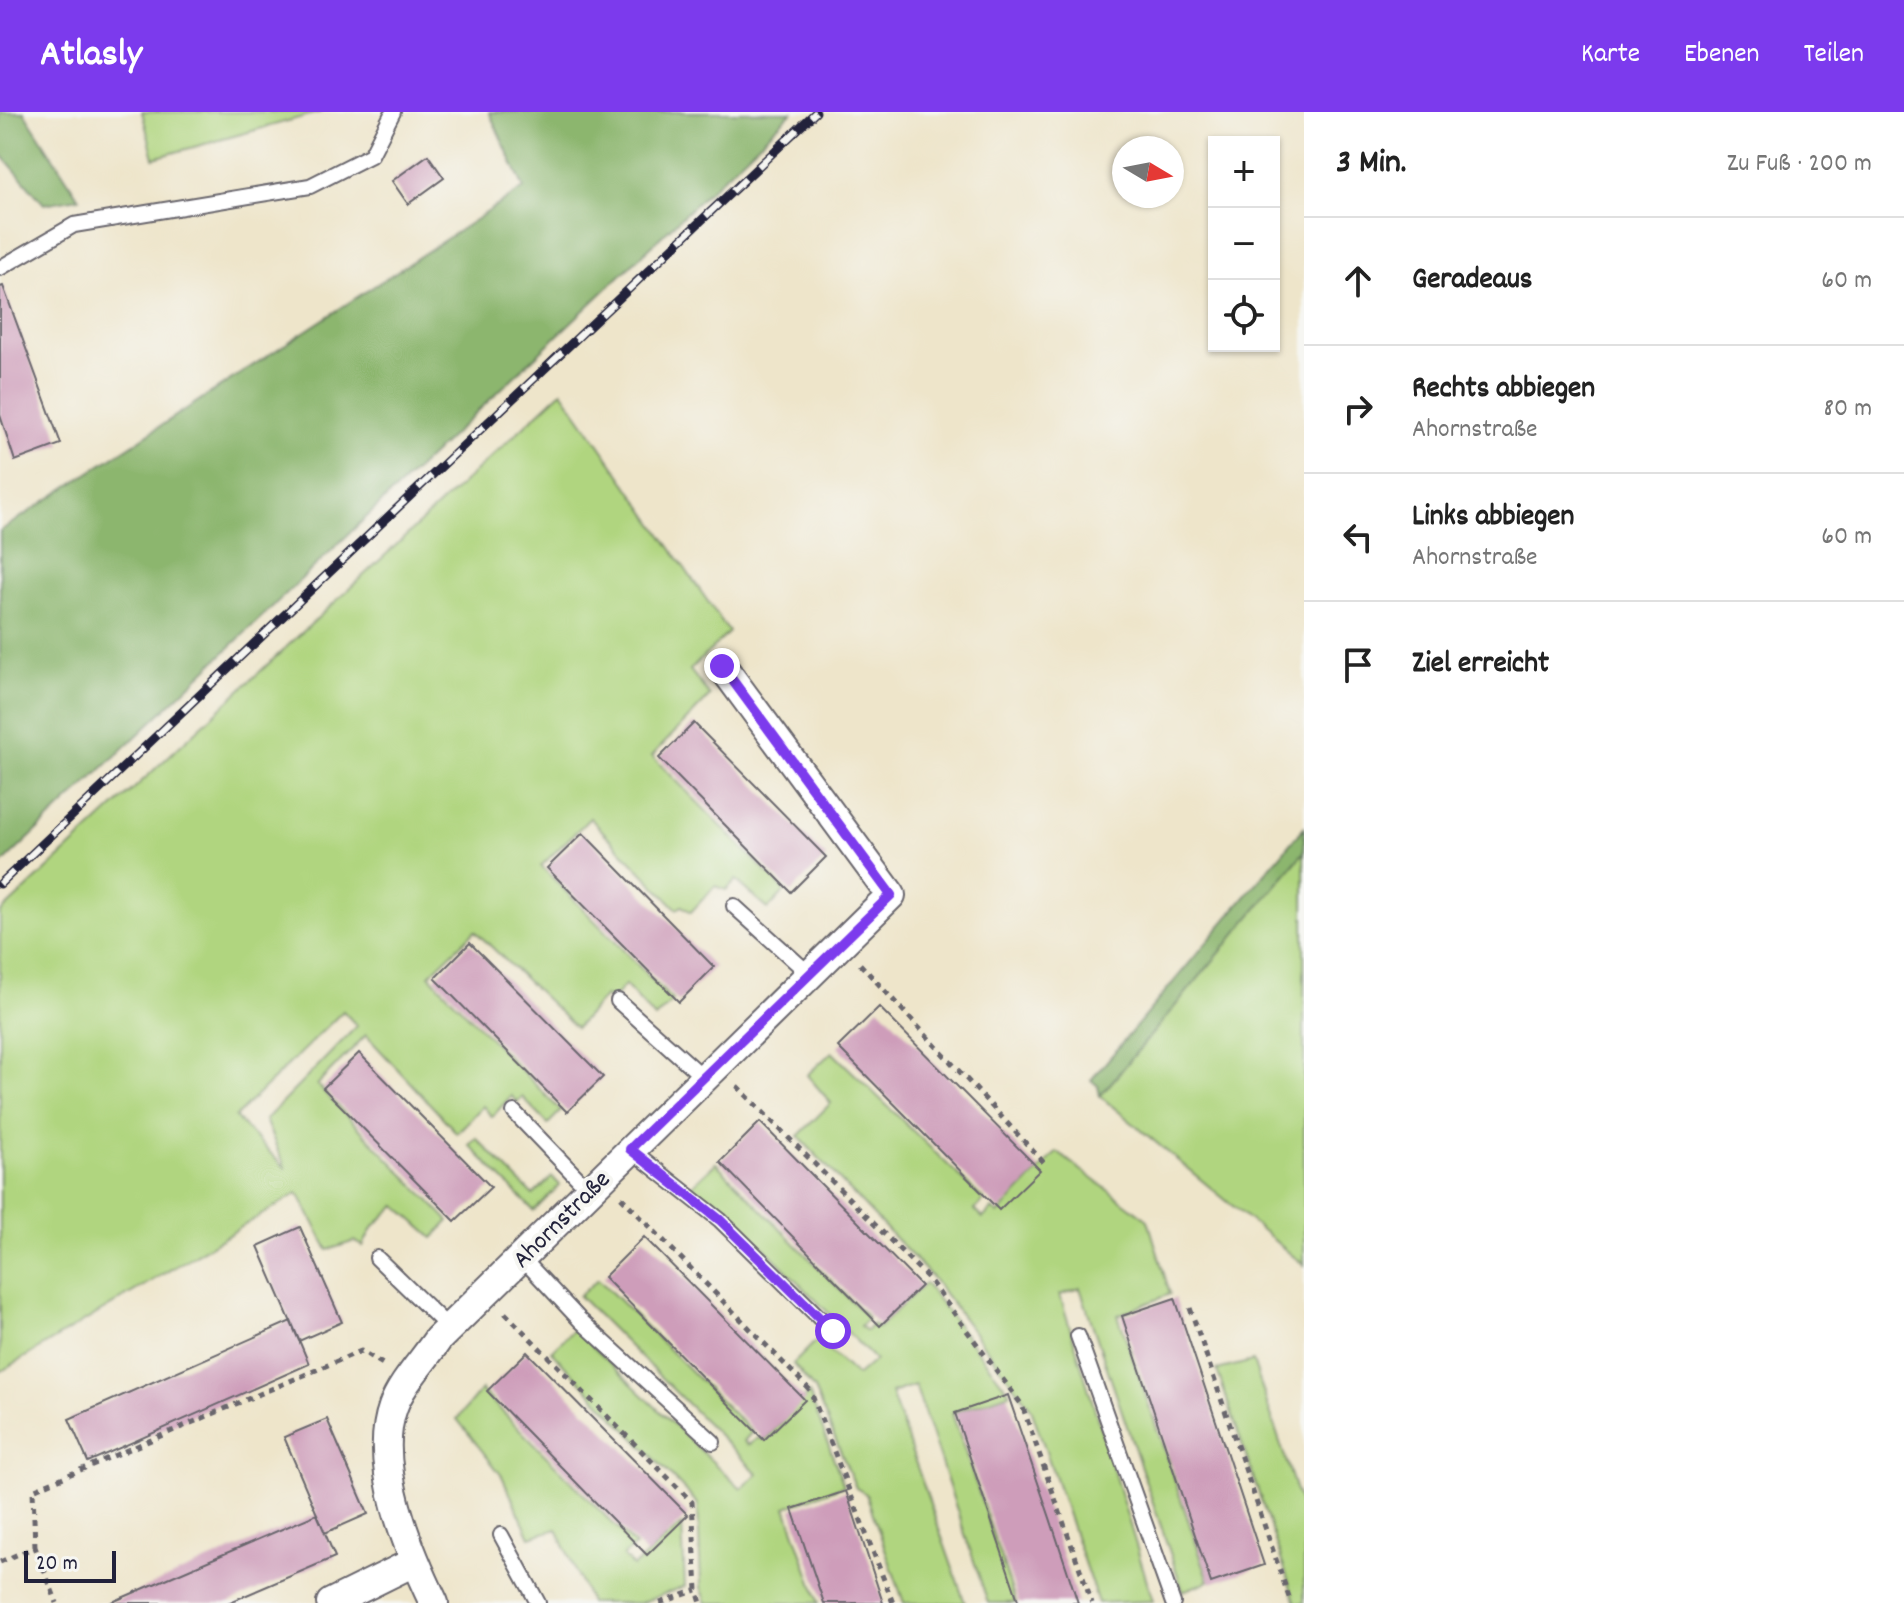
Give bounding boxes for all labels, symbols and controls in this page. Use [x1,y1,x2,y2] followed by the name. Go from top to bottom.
[40,29,142,84] text: Atlasly
[1581,36,1640,76] text: Karte
[1684,36,1759,76] text: Ebenen
[1803,36,1864,76] text: Teilen
[1112,136,1184,208] north arrow
[1208,136,1280,352] map controls
[1208,136,1280,208] button: +
[1336,140,1406,189] text: 3 Min.
[1727,146,1872,183] text: Zu Fuß · 200 m
[1208,208,1280,280] button: −
[1336,259,1380,303] icon: ahead
[1412,260,1532,303] text: Geradeaus
[1821,263,1872,300] text: 60 m
[1208,280,1280,352] button: locate
[1412,369,1595,412] text: Rechts abbiegen
[1336,387,1380,431] icon: right
[1824,391,1872,428] text: 80 m
[1412,412,1538,449] text: Ahornstraße
[1412,497,1574,540] text: Links abbiegen
[1336,515,1380,559] icon: left
[1821,519,1872,556] text: 60 m
[1412,540,1538,577] text: Ahornstraße
[1336,643,1380,687] icon: arrive
[1412,644,1549,687] text: Ziel erreicht
[704,648,740,684] route end
[505,1163,620,1278] street label: Ahornstraße
[815,1313,851,1349] route start
[24,1547,116,1583] scale bar
[36,1549,78,1580] text: 20 m

